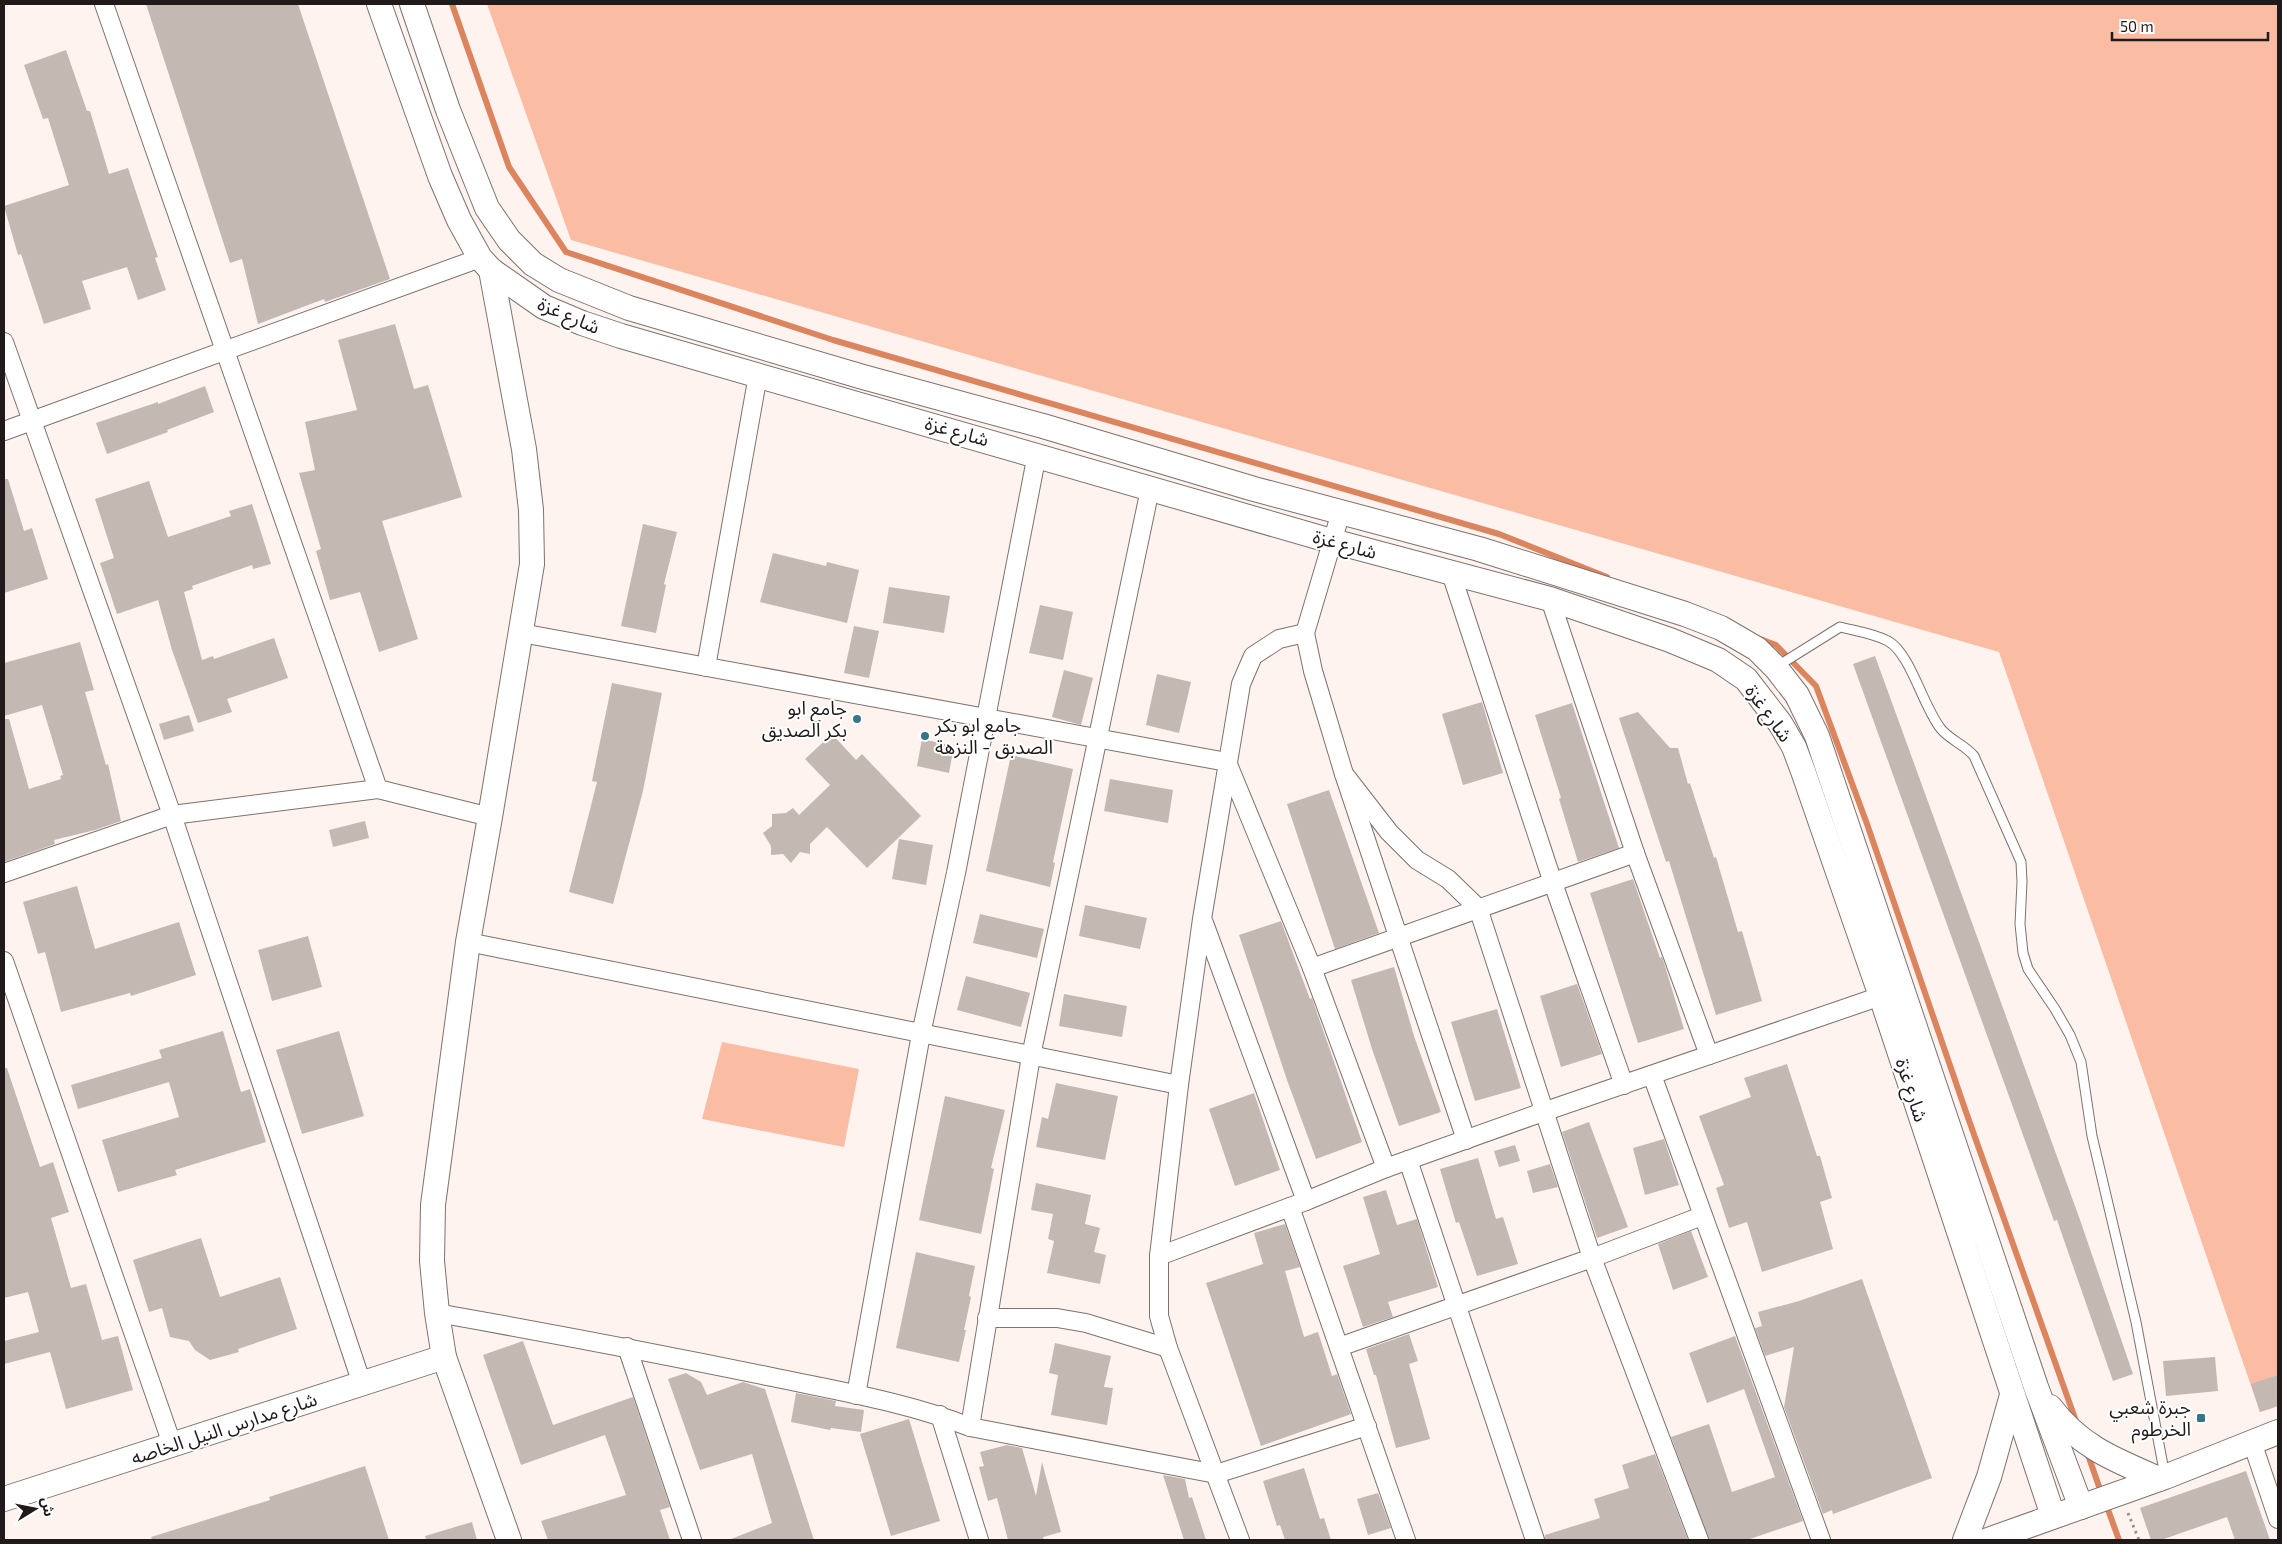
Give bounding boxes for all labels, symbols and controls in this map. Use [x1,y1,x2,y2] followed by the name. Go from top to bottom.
[2112,10,2268,42] scale bar
[2120,17,2154,35] text: 50 m
[533,291,604,341] street label: شارع غزة
[922,410,992,453] street label: شارع غزة
[1310,524,1380,566] street label: شارع غزة
[1738,680,1798,748] street label: شارع غزة
[762,696,847,742] place label: جامع ابو بكر الصديق
[851,713,863,725] marker: جامع ابو بكر الصديق
[934,713,1053,759] place label: جامع ابو بكر الصدبق - النزهة
[919,730,931,742] marker: جامع ابو بكر الصدبق - النزهة
[1889,1055,1934,1125] street label: شارع غزة
[128,1387,321,1471] street label: شارع مدارس النيل الخاصه
[2109,1395,2191,1444] place label: جبرة شعبي الخرطوم
[2195,1412,2207,1424] marker: جبرة شعبي الخرطوم
[10,1484,60,1534] north arrow
[38,1496,58,1518] text: ش

